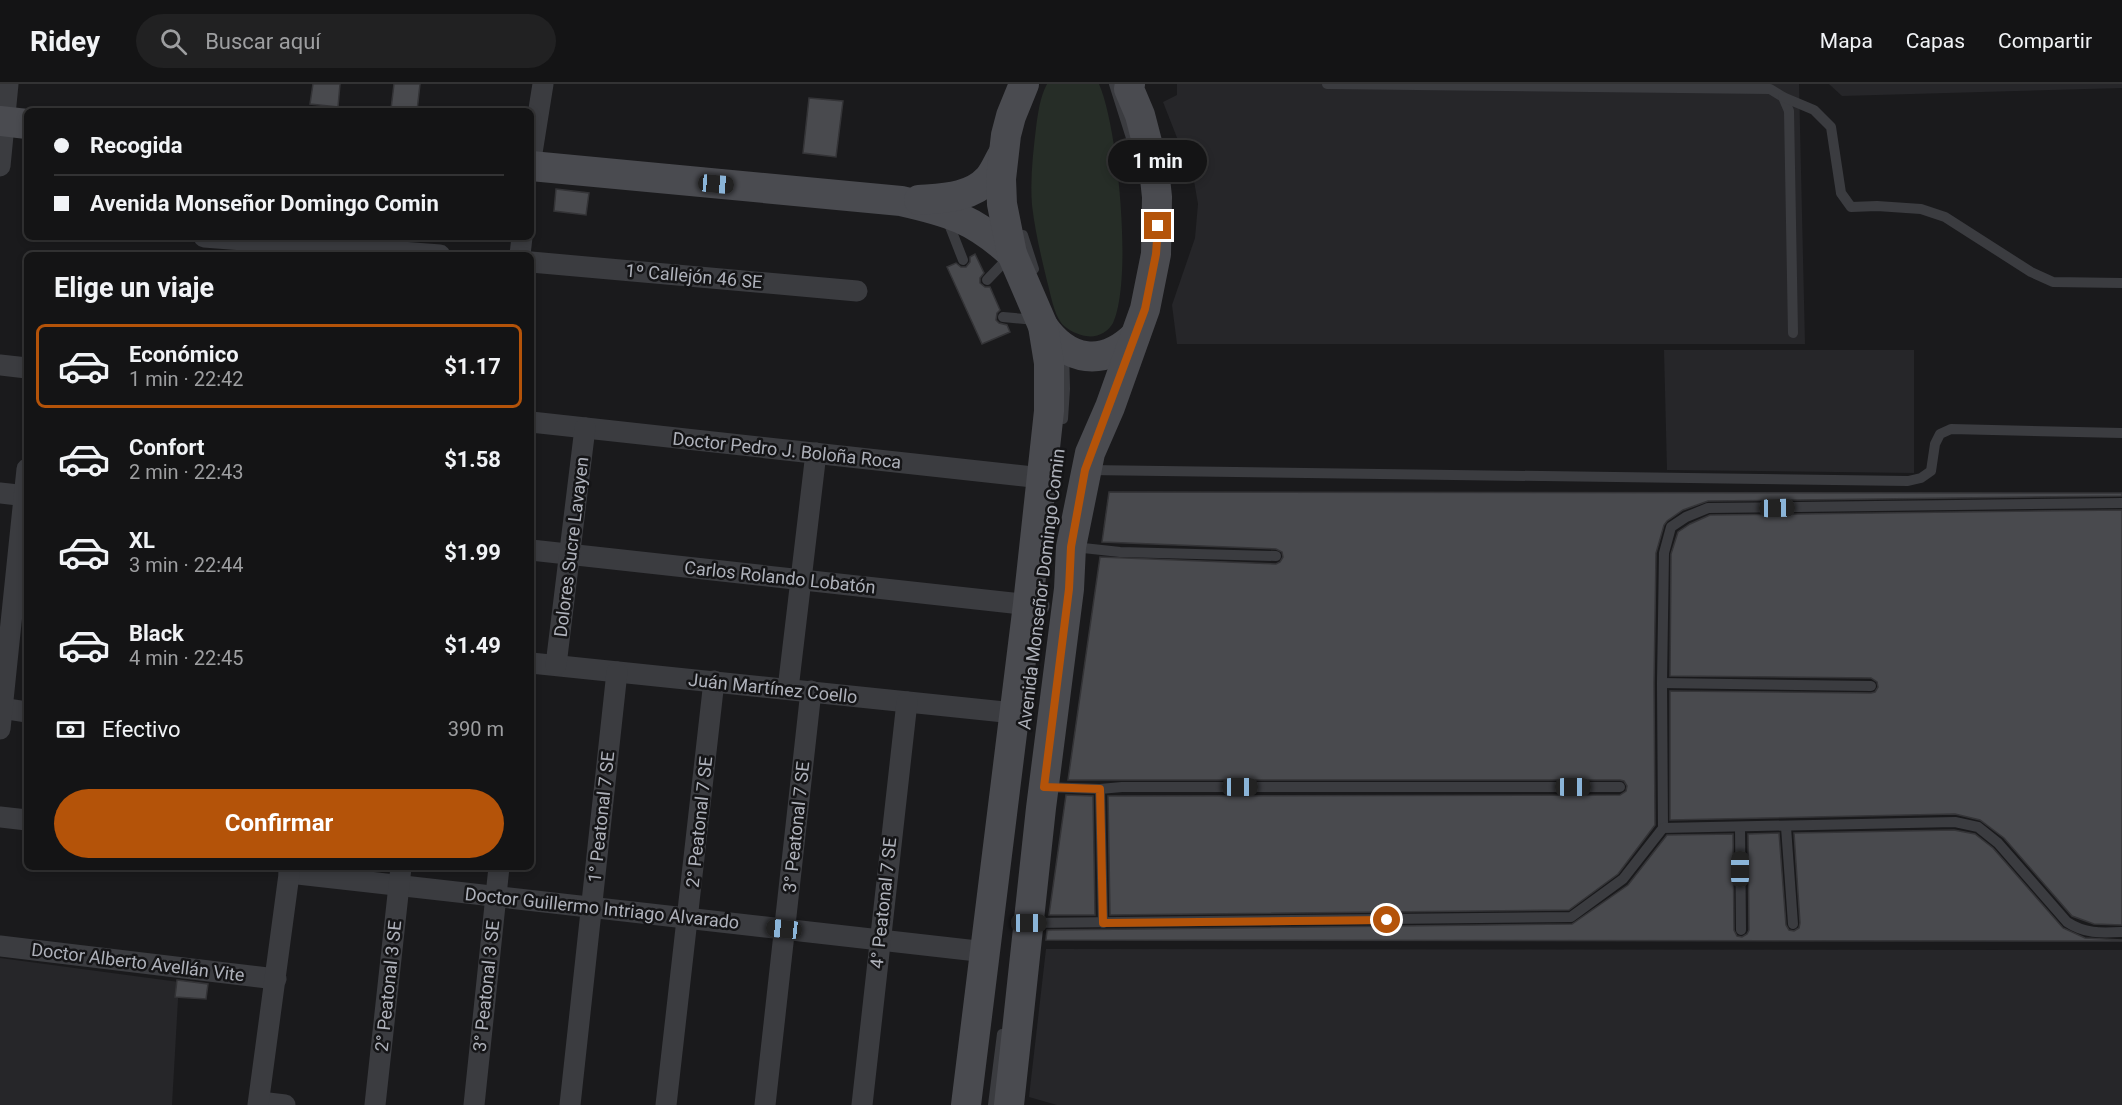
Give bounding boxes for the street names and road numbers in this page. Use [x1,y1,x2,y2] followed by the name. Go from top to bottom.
[625,260,763,292] street label: 1º Callejón 46 SE
[672,428,902,472] street label: Doctor Pedro J. Boloña Roca
[1013,447,1069,731] street label: Avenida Monseñor Domingo Comin
[550,456,592,638] street label: Dolores Sucre Lavayen
[683,557,877,597] street label: Carlos Rolando Lobatón
[687,669,859,707] street label: Juán Martínez Coello
[584,750,618,884] street label: 1° Peatonal 7 SE
[682,755,716,889] street label: 2° Peatonal 7 SE
[779,760,813,894] street label: 3° Peatonal 7 SE
[866,836,900,970] street label: 4° Peatonal 7 SE
[464,883,740,933] street label: Doctor Guillermo Intriago Alvarado
[371,919,405,1053] street label: 2° Peatonal 3 SE
[469,919,503,1053] street label: 3° Peatonal 3 SE
[30,939,246,985] street label: Doctor Alberto Avellán Vite

